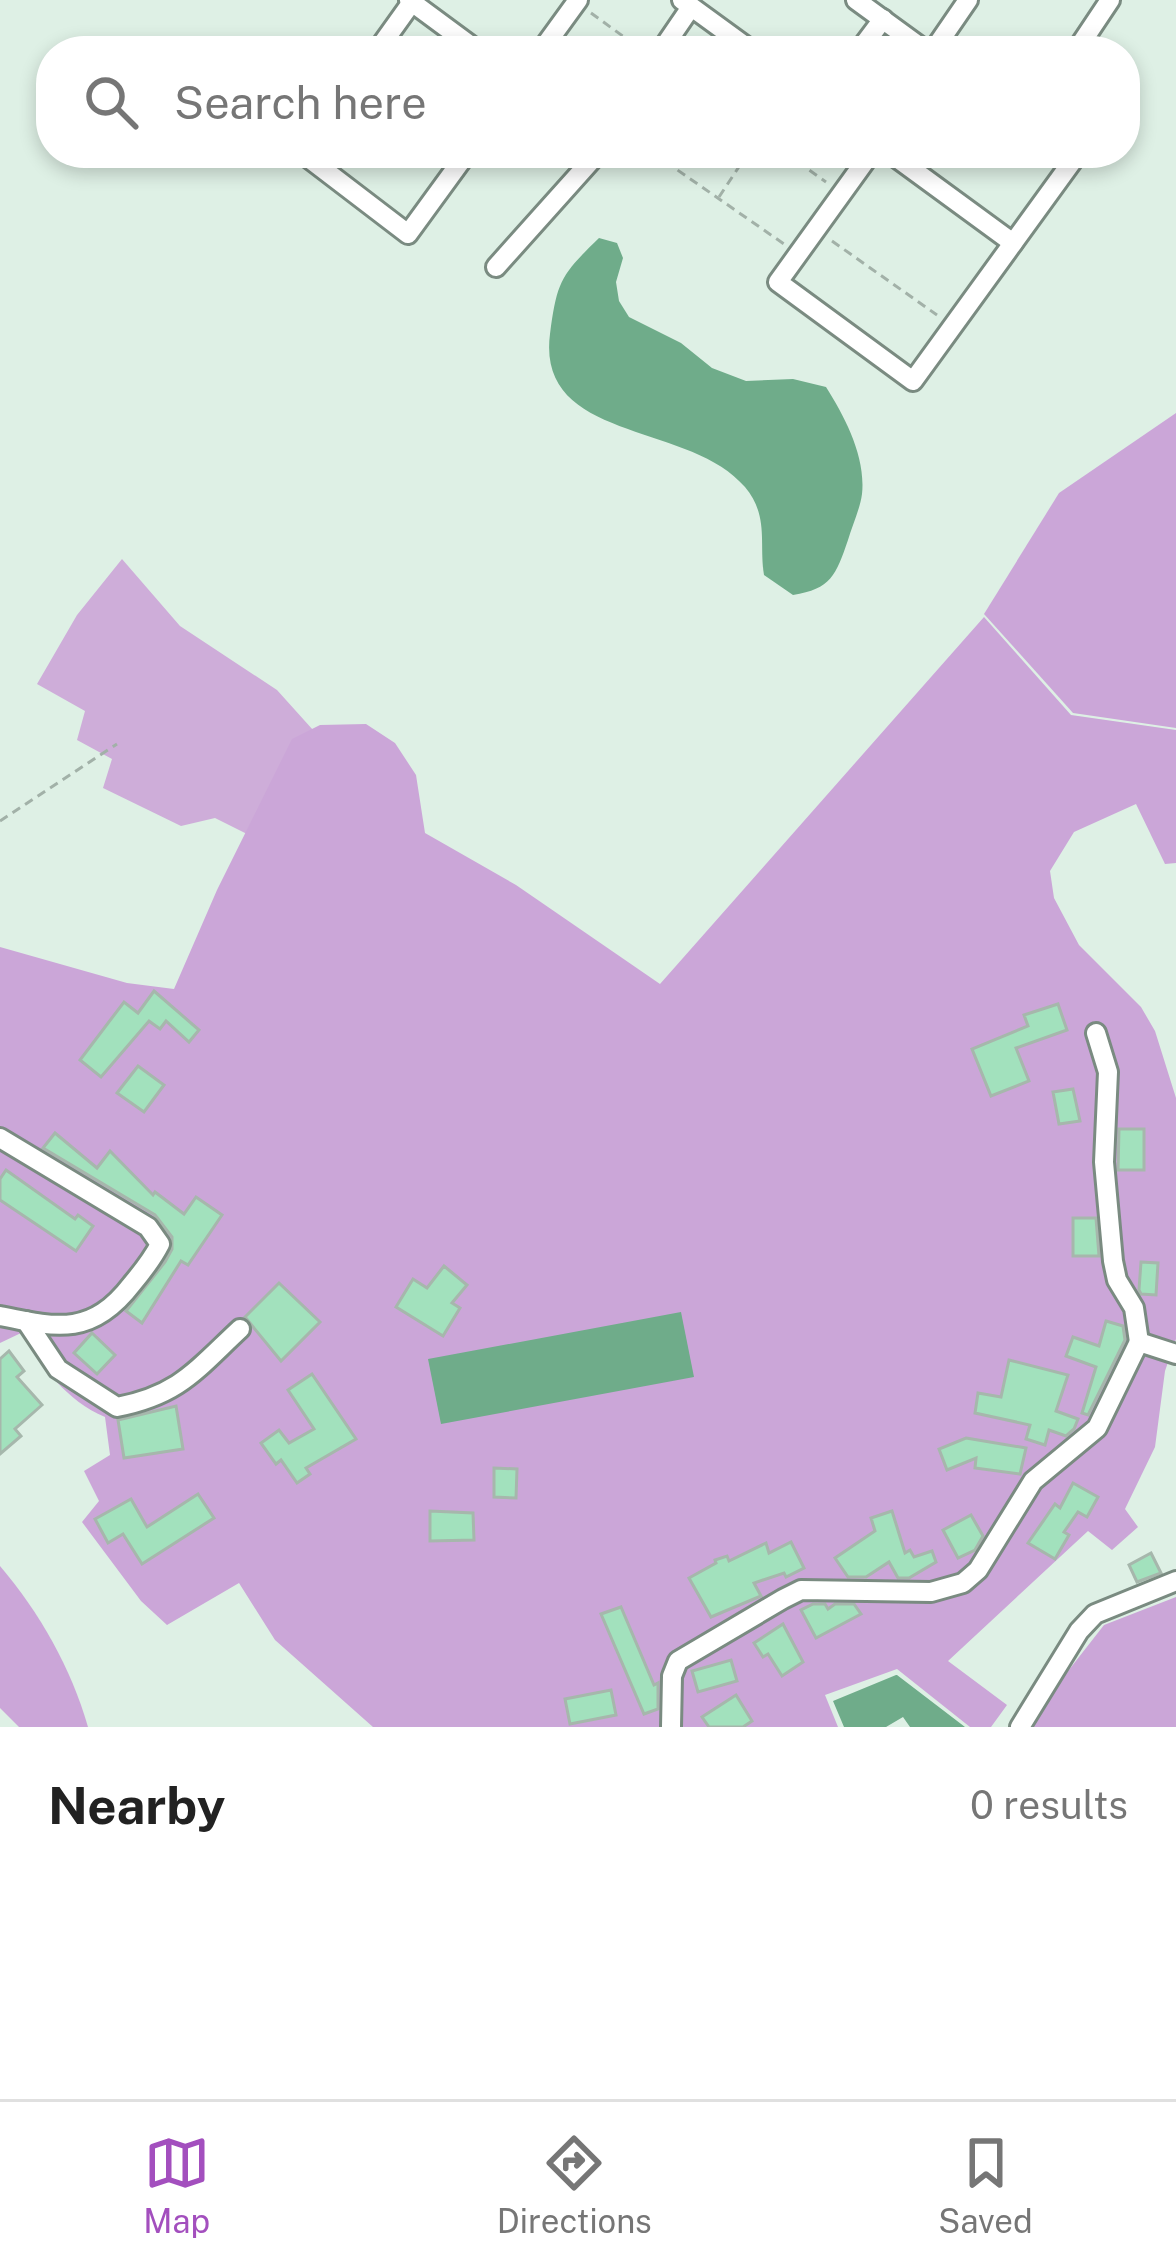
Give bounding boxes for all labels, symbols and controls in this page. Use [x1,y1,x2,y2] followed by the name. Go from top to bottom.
[36,36,1140,168] search box
[78,69,144,135] icon: search
[174,76,427,129] text: Search here
[48,1776,225,1835] text: Nearby
[970,1782,1128,1828] text: 0 results
[143,2130,210,2240] tab: Map
[497,2130,652,2240] tab: Directions
[938,2130,1033,2240] tab: Saved

